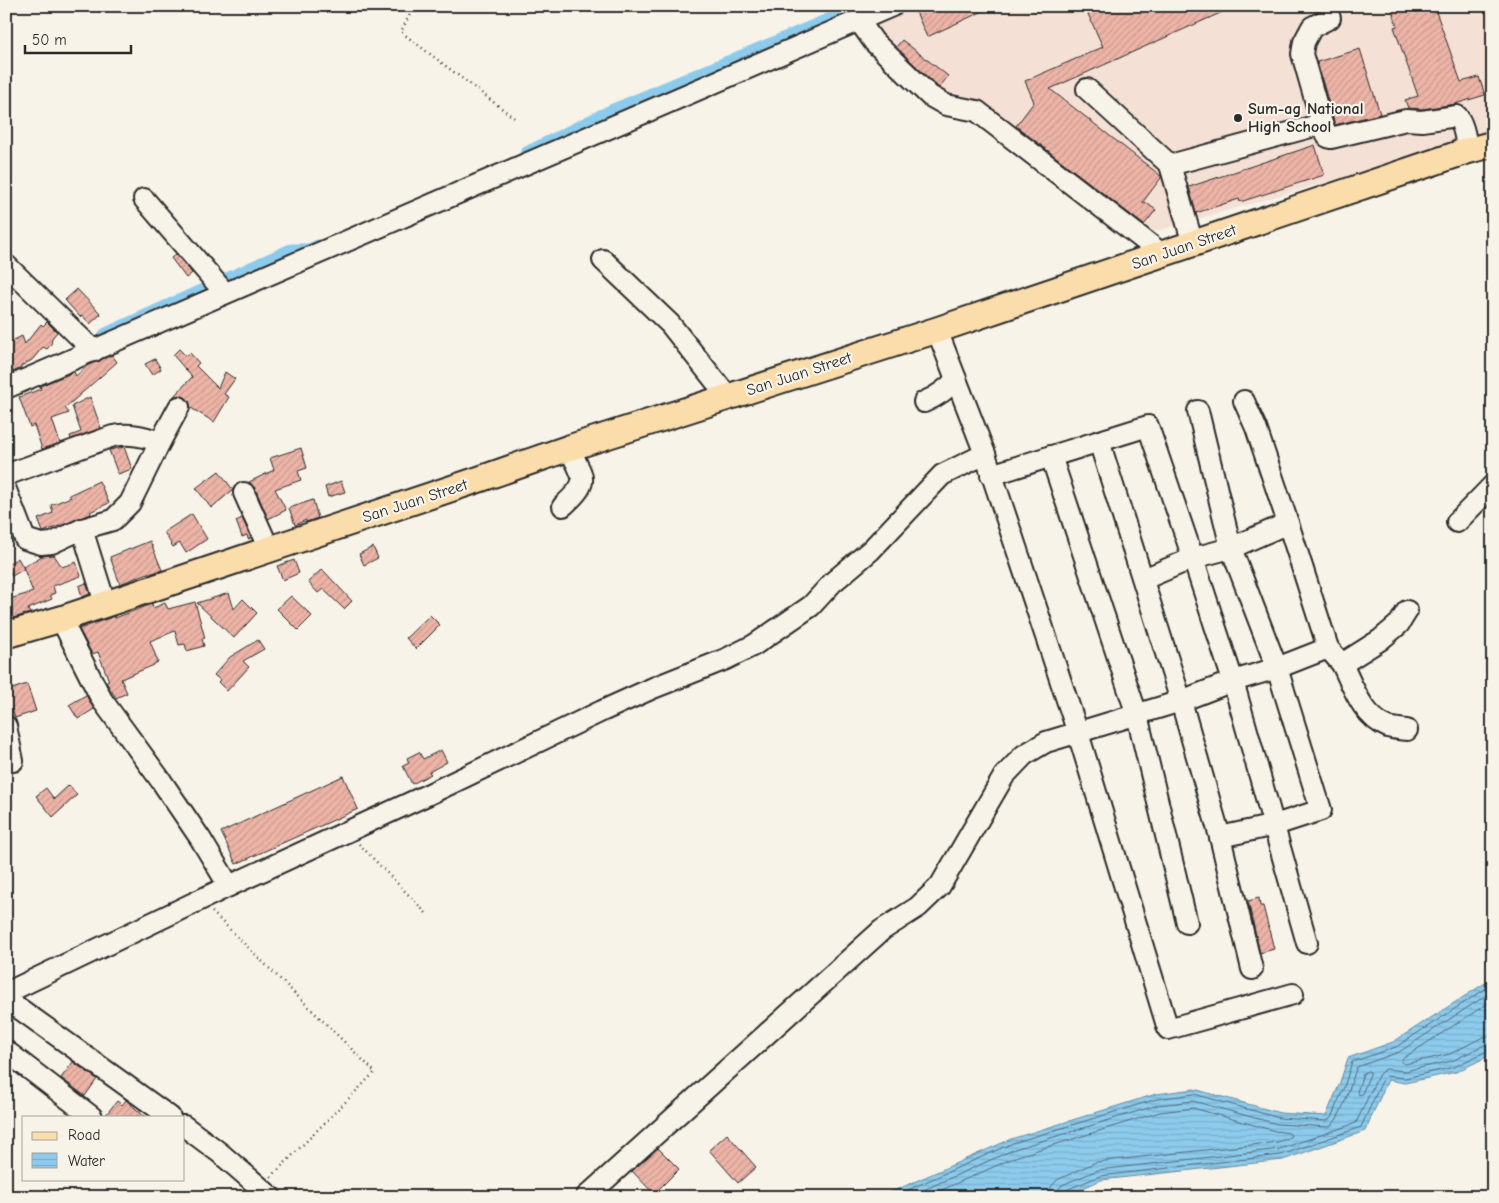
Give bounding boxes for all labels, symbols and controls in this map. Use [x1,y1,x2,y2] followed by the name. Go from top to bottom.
[25,22,131,54] scale bar
[32,31,67,49] text: 50 m
[1248,100,1363,136] place label: Sum-ag National High School
[1232,112,1244,124] marker: Sum-ag National High School
[1129,221,1239,273] street label: San Juan Street
[744,348,854,399] street label: San Juan Street
[360,475,470,526] street label: San Juan Street
[22,1116,185,1180] legend
[68,1126,100,1144] text: Road
[68,1152,105,1170] text: Water

